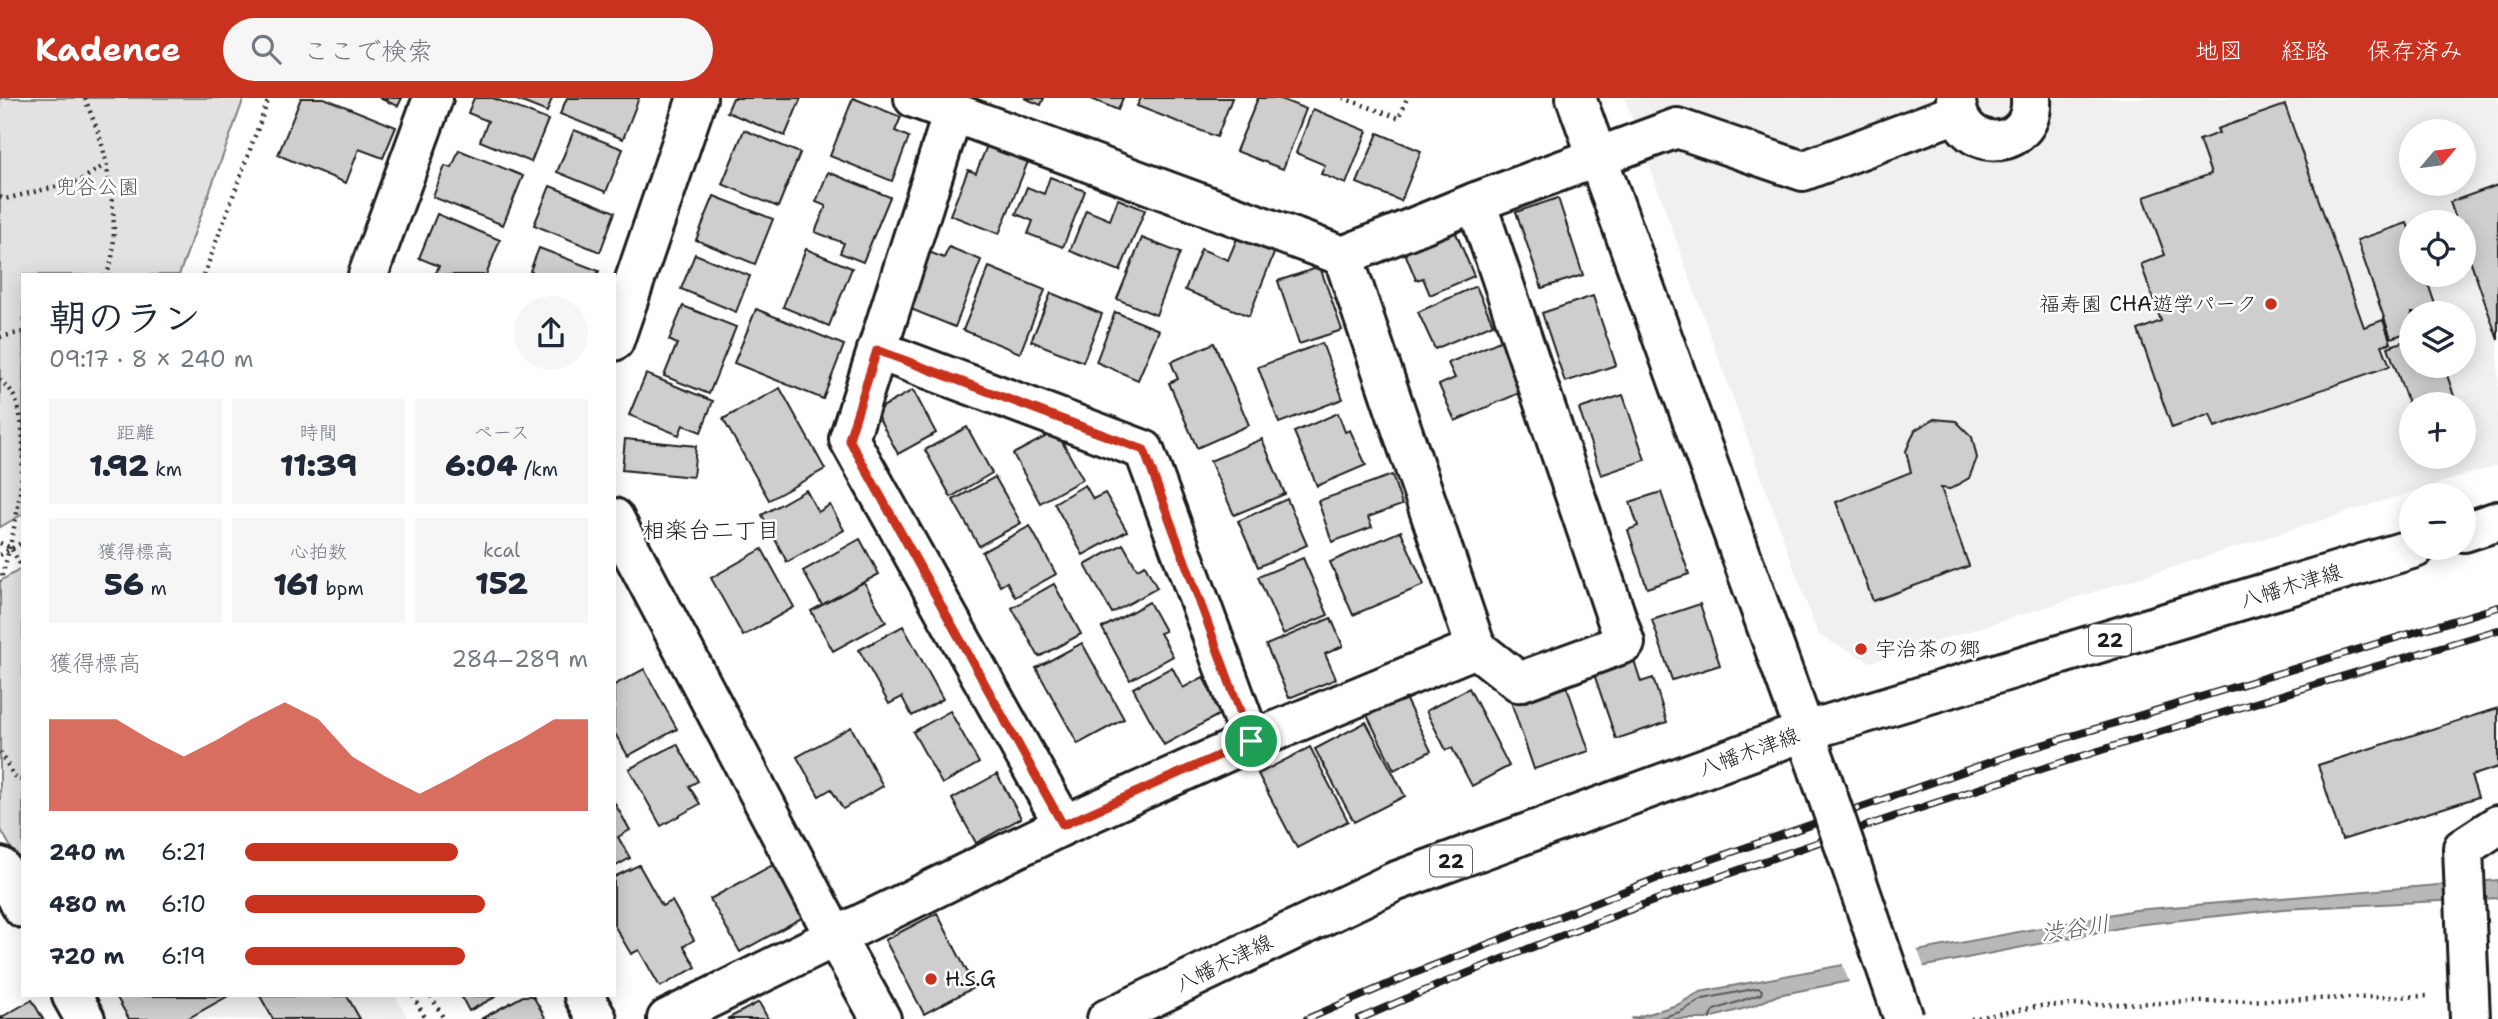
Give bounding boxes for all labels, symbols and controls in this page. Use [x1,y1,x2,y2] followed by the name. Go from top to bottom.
[223,18,713,81] search box
[35,27,181,72] text: Kadence
[247,30,285,68] icon: search
[303,33,433,68] text: ここで検索
[2195,35,2243,67] text: 地図
[2281,35,2329,67] text: 経路
[2367,35,2463,67] text: 保存済み
[2399,119,2476,196] north arrow
[2399,119,2476,560] map controls
[55,173,139,201] park label: 兜谷公園
[2399,210,2476,287] button: locate
[2039,290,2257,318] place label: 福寿園 CHA遊学パーク
[49,292,201,343] text: 朝のラン
[514,296,588,370] button: share
[2263,296,2279,312] marker: 福寿園 CHA遊学パーク
[2399,301,2476,378] button: layers
[49,344,254,374] text: 09:17 · 8 × 240 m
[2399,392,2476,469] button: +
[116,420,155,445] text: 距離
[299,420,338,445] text: 時間
[474,420,529,445] text: ペース
[89,445,149,486] text: 1.92
[280,445,357,486] text: 11:39
[445,445,518,486] text: 6:04
[149,457,182,482] text: km
[518,457,558,482] text: /km
[2399,483,2476,560] button: −
[642,515,780,545] district label: 相楽台二丁目
[483,538,520,563] text: kcal
[97,539,174,564] text: 獲得標高
[290,539,347,564] text: 心拍数
[2237,557,2345,615] street label: 八幡木津線
[475,563,528,604] text: 152
[104,564,144,605] text: 56
[273,564,319,605] text: 161
[144,576,167,601] text: m
[319,576,364,601] text: bpm
[2089,624,2131,656] road number: 22
[1875,635,1980,663] place label: 宇治茶の郷
[1853,641,1869,657] marker: 宇治茶の郷
[451,644,588,674] text: 284–289 m
[49,648,141,678] text: 獲得標高
[1221,711,1281,771] pin
[1695,721,1803,783] street label: 八幡木津線
[1232,722,1270,760] icon: arrive
[49,837,125,867] text: 240 m
[161,837,206,867] text: 6:21
[1430,846,1472,876] road number: 22
[49,889,126,919] text: 480 m
[161,889,206,919] text: 6:10
[2039,908,2111,948] water label: 渋谷川
[1171,927,1277,999] street label: 八幡木津線
[49,941,125,971] text: 720 m
[161,941,206,971] text: 6:19
[945,965,996,993] place label: H.S.G
[923,971,939,987] marker: H.S.G

